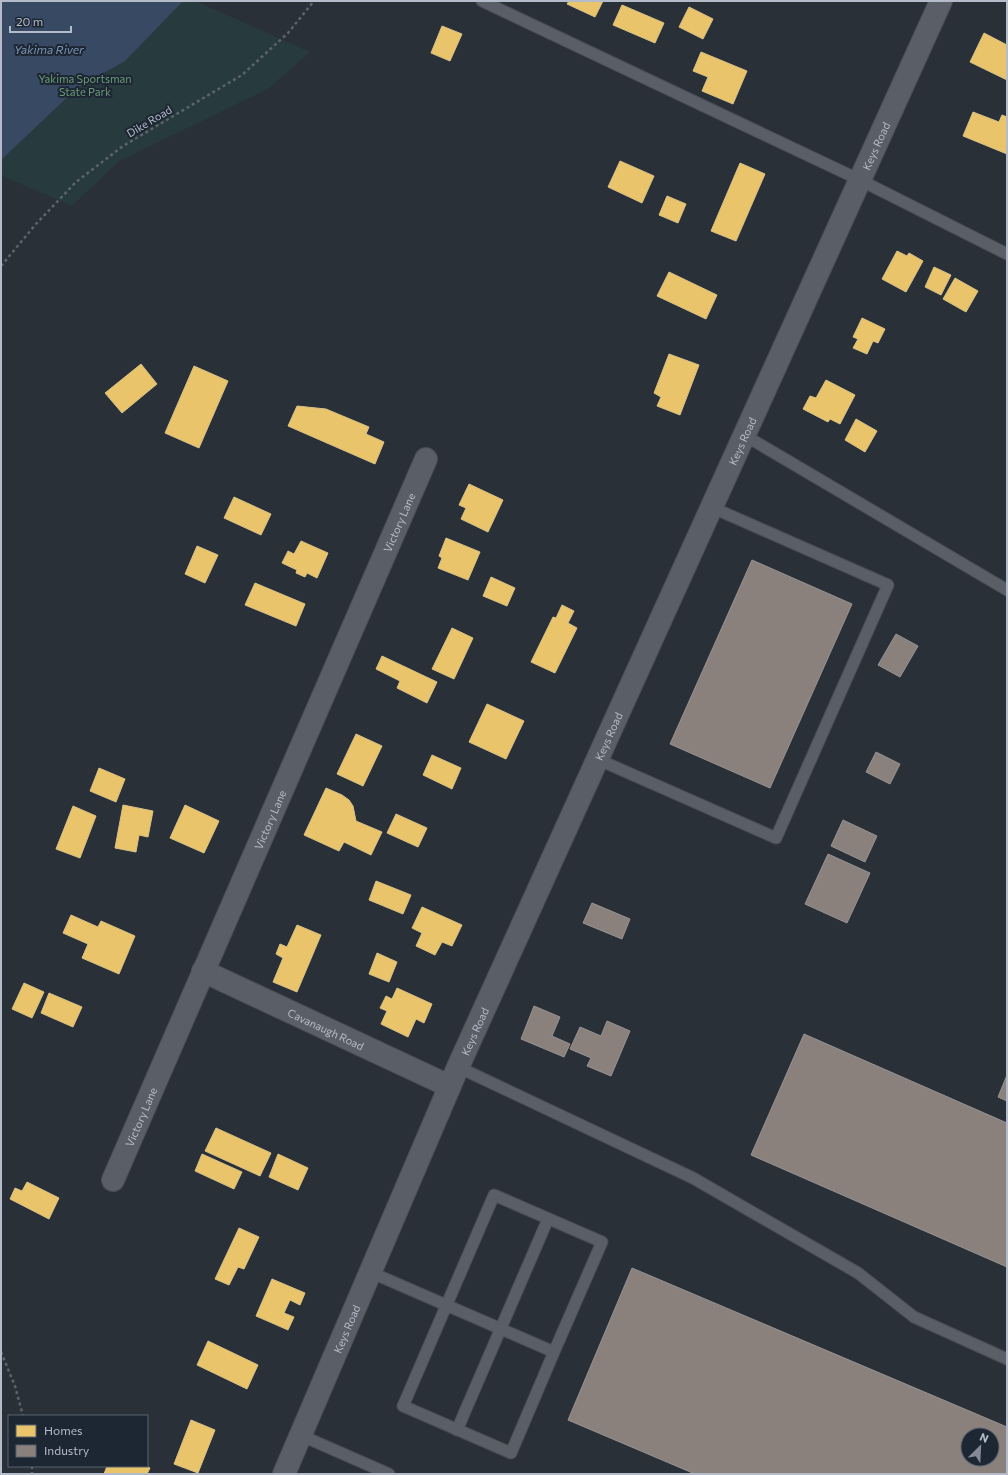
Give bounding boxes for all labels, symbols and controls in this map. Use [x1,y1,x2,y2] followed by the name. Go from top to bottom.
[10,8,71,34] scale bar
[16,14,43,28] text: 20 m
[14,42,85,56] water label: Yakima River
[38,72,132,98] park label: Yakima Sportsman State Park
[124,102,174,140] street label: Dike Road
[859,120,892,172] street label: Keys Road
[725,415,758,467] street label: Keys Road
[380,491,417,554] street label: Victory Lane
[591,710,624,762] street label: Keys Road
[251,788,288,851] street label: Victory Lane
[286,1005,366,1052] street label: Cavanaugh Road
[458,1005,491,1057] street label: Keys Road
[122,1085,159,1148] street label: Victory Lane
[330,1303,362,1355] street label: Keys Road
[8,1415,148,1467] legend
[44,1423,82,1437] text: Homes
[960,1427,1000,1467] north arrow
[978,1430,991,1445] text: N
[44,1443,89,1457] text: Industry

